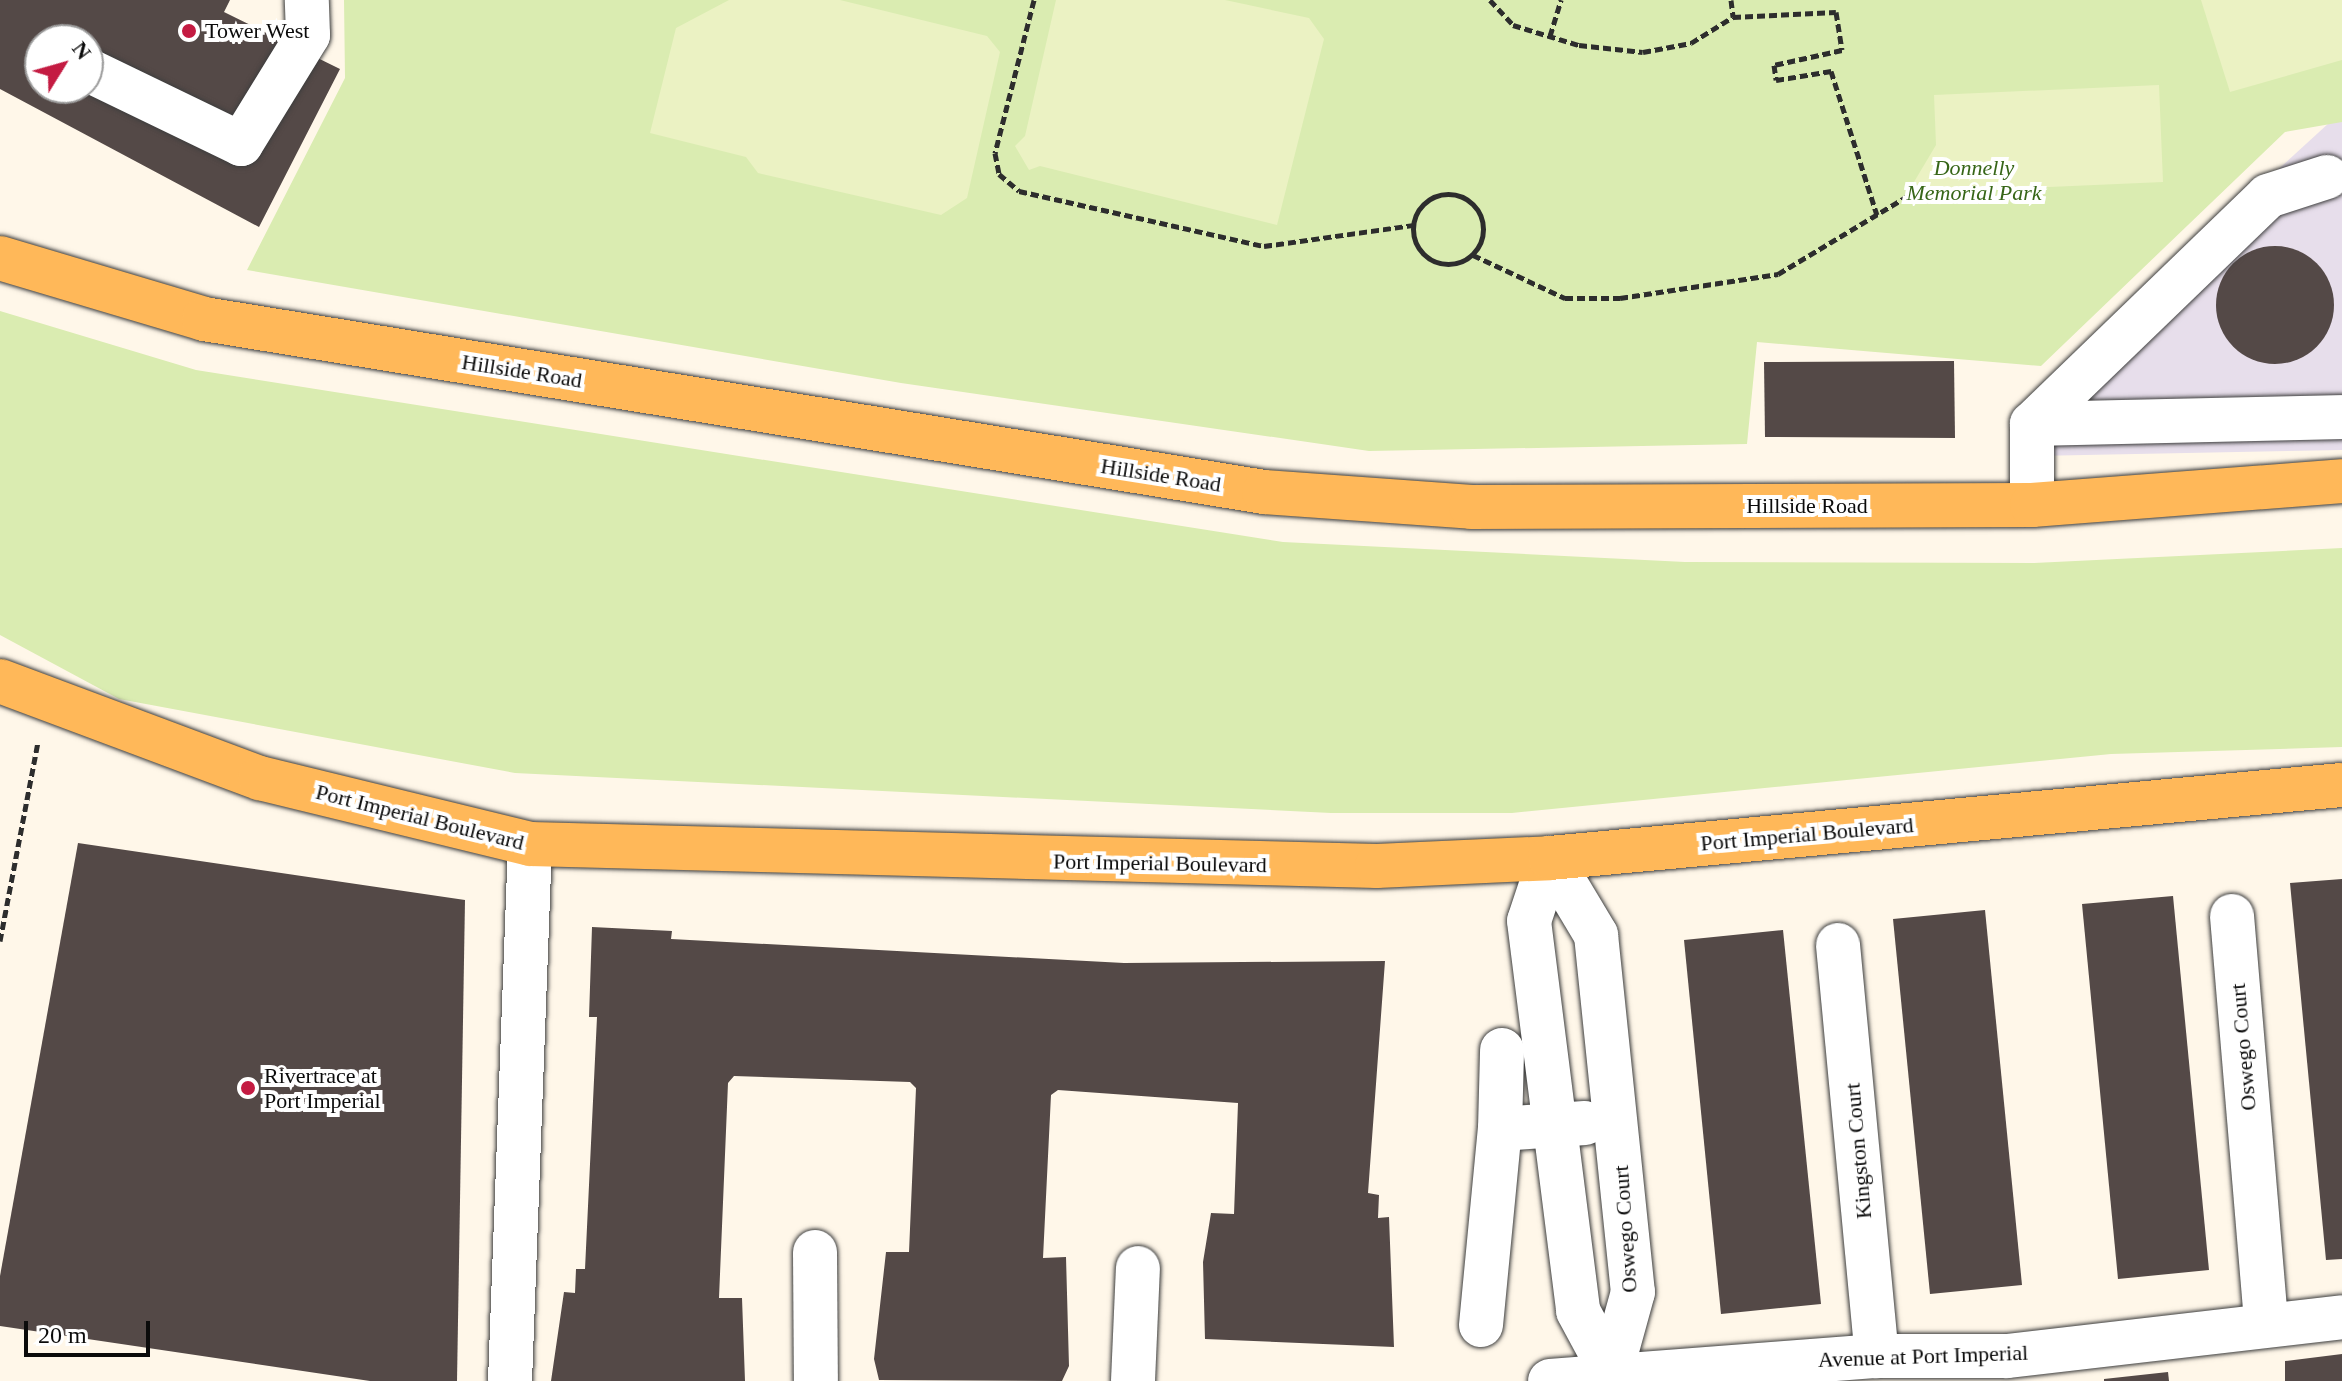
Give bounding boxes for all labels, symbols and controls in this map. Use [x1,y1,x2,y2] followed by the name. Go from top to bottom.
[205,18,310,44] place label: Tower West
[180,22,198,40] marker: Tower West
[24,24,104,104] north arrow
[67,37,97,64] text: N
[1906,154,2042,206] park label: Donnelly Memorial Park
[460,348,584,394] street label: Hillside Road
[1099,452,1223,498] street label: Hillside Road
[1746,493,1868,519] street label: Hillside Road
[313,778,527,856] street label: Port Imperial Boulevard
[1699,812,1915,856] street label: Port Imperial Boulevard
[1053,848,1267,878] street label: Port Imperial Boulevard
[2224,982,2262,1112] street label: Oswego Court
[264,1062,381,1114] place label: Rivertrace at Port Imperial
[239,1079,257,1097] marker: Rivertrace at Port Imperial
[1839,1082,1877,1220] street label: Kingston Court
[1607,1164,1643,1294] street label: Oswego Court
[28,1305,154,1355] scale bar
[38,1322,87,1348] text: 20 m
[1817,1339,2029,1373] street label: Avenue at Port Imperial

